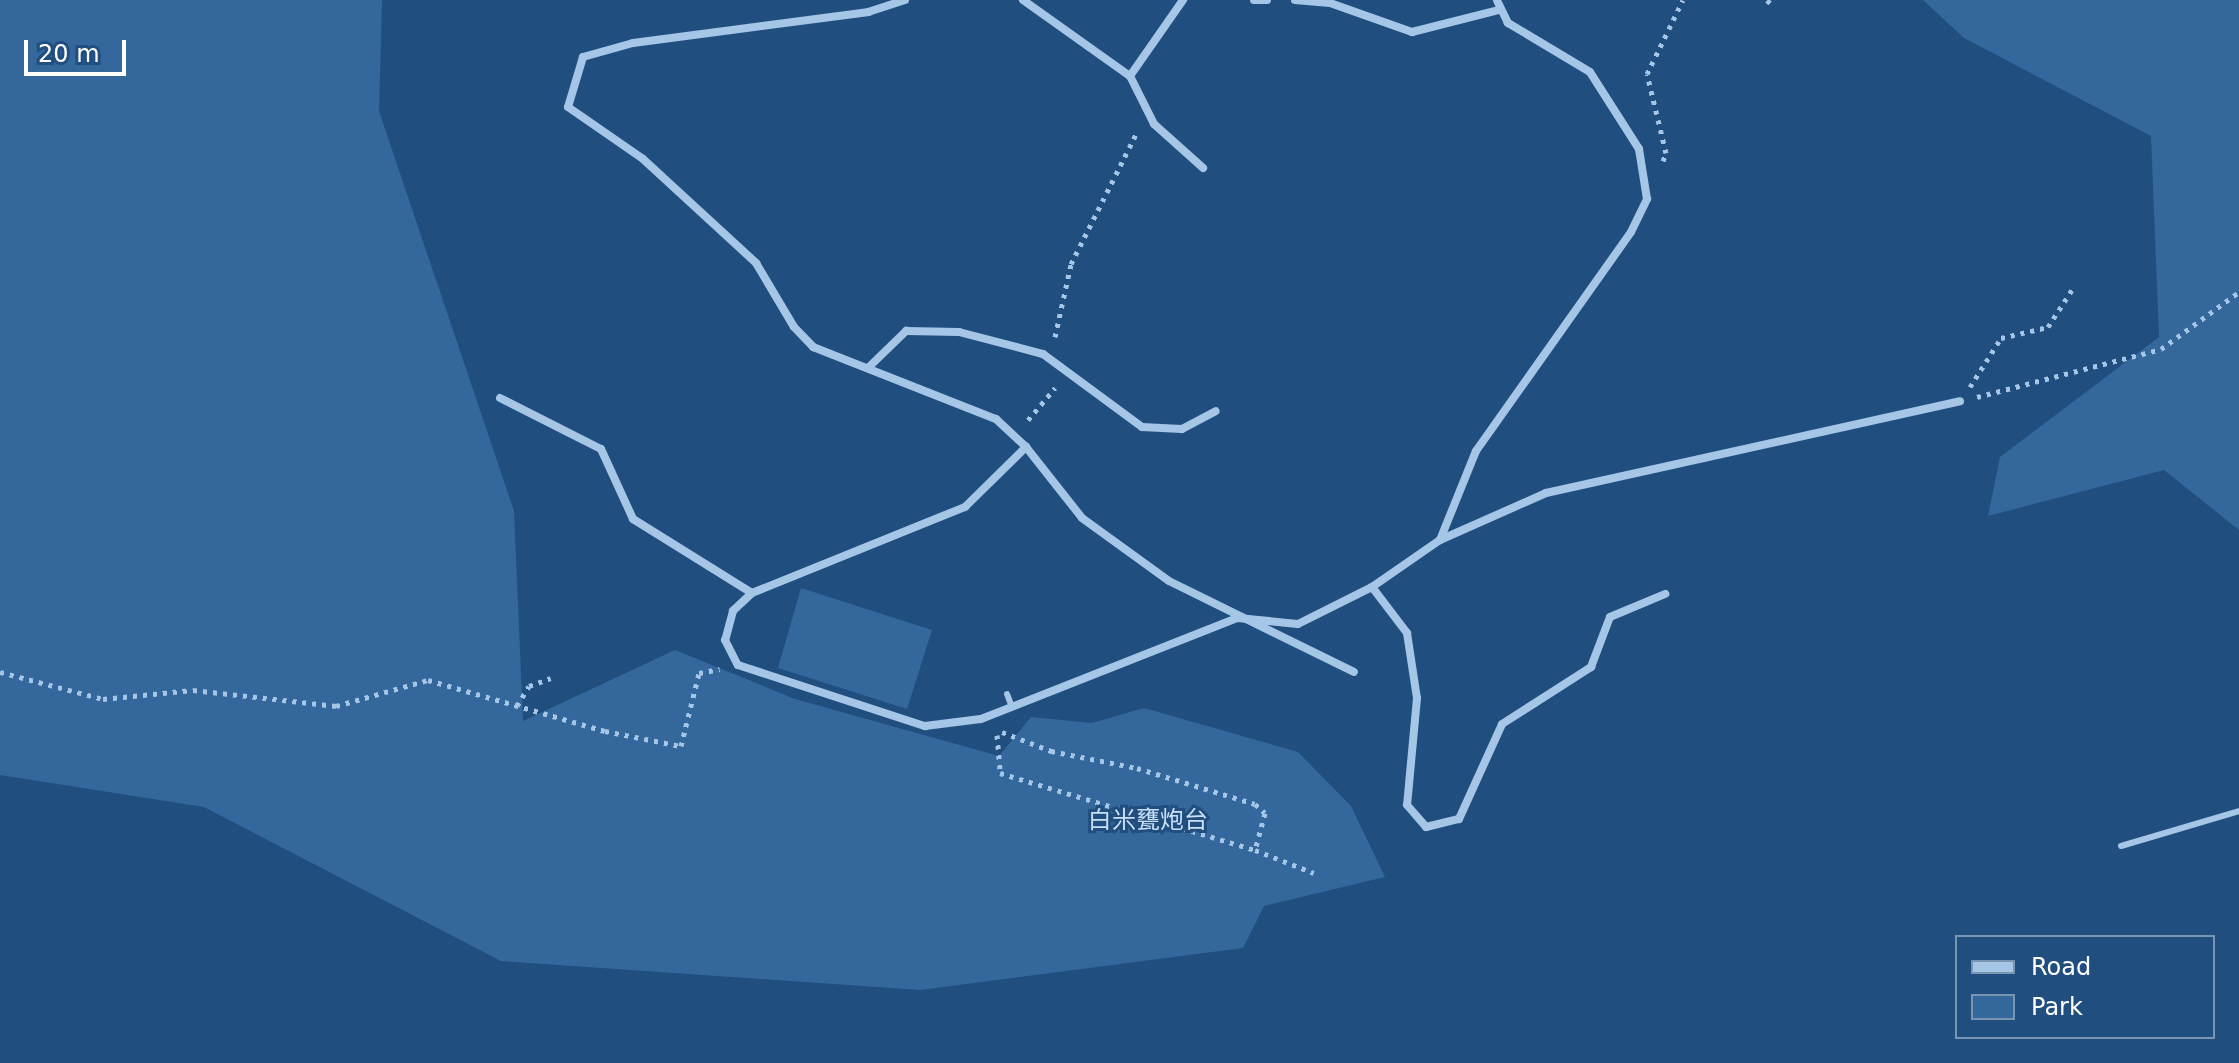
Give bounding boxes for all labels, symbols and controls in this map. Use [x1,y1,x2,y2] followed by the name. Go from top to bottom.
[28,24,130,74] scale bar
[38,40,100,68] text: 20 m
[1088,807,1208,835] park label: 白米甕炮台
[1955,935,2215,1039] legend
[2031,953,2091,981] text: Road
[2031,993,2083,1021] text: Park

